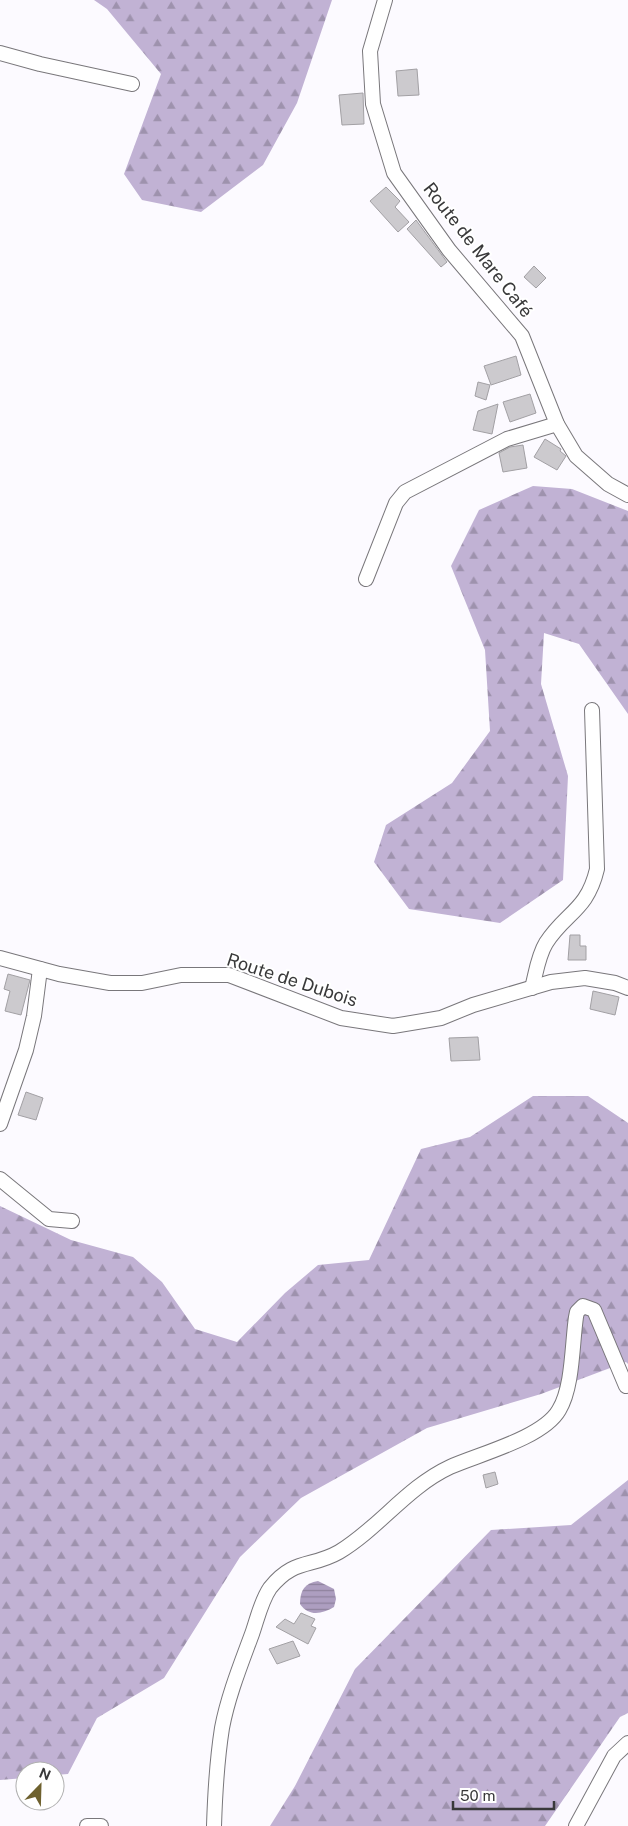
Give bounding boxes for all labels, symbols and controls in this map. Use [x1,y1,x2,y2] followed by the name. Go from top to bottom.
[419,178,537,321] street label: Route de Mare Café
[224,948,360,1011] street label: Route de Dubois
[15,1761,65,1811] north arrow
[37,1765,53,1784] text: N
[453,1778,554,1810] scale bar
[460,1787,495,1804] text: 50 m

